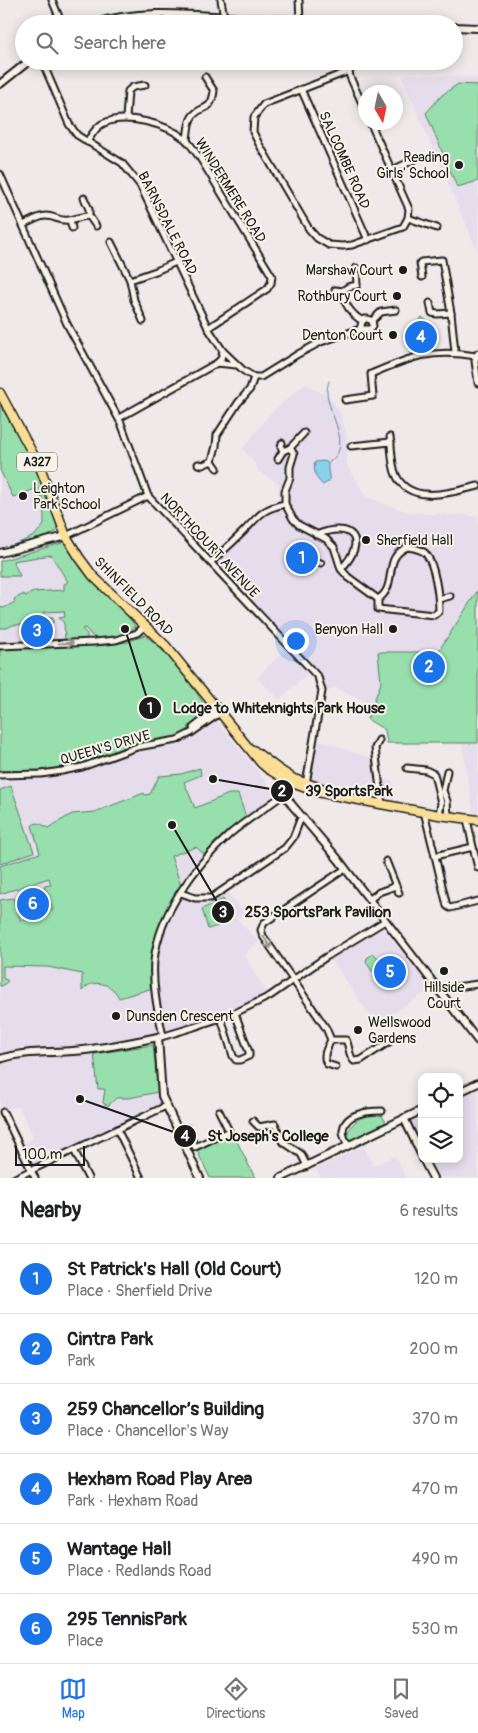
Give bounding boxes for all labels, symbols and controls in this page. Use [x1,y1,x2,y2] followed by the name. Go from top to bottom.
[15,15,463,70] search box
[33,29,61,57] icon: search
[73,31,166,55] text: Search here
[358,85,403,130] north arrow
[315,109,374,212] street label: SALCOMBE ROAD
[192,135,270,246] street label: WINDERMERE ROAD
[377,149,449,182] place label: Reading Girls' School
[453,159,465,171] marker: Reading Girls' School
[134,169,201,278] street label: BARNSDALE ROAD
[306,262,393,279] place label: Marshaw Court
[397,264,409,276] marker: Marshaw Court
[297,288,387,305] place label: Rothbury Court
[391,290,403,302] marker: Rothbury Court
[405,318,437,356] pin: 4
[302,327,383,344] place label: Denton Court
[387,329,399,341] marker: Denton Court
[17,452,57,472] road number: A327
[33,480,101,513] place label: Leighton Park School
[157,489,263,601] street label: NORTHCOURT AVENUE
[17,490,29,502] marker: Leighton Park School
[376,532,453,549] place label: Sherfield Hall
[360,534,372,546] marker: Sherfield Hall
[286,539,318,577] pin: 1
[91,553,177,640] street label: SHINFIELD ROAD
[21,612,53,650] pin: 3
[314,621,383,638] place label: Benyon Hall
[387,623,399,635] marker: Benyon Hall
[283,628,309,654] your location
[58,639,74,648] one-way arrow
[413,648,445,686] pin: 2
[137,693,395,723] callout: Lodge to Whiteknights Park House
[147,699,153,718] text: 1
[173,699,386,718] text: Lodge to Whiteknights Park House
[58,727,152,768] street label: QUEEN'S DRIVE
[270,776,402,806] callout: 39 SportsPark
[278,782,286,801] text: 2
[305,782,394,801] text: 39 SportsPark
[17,885,49,923] pin: 6
[210,897,401,927] callout: 253 SportsPark Pavilion
[219,903,227,922] text: 3
[245,903,392,922] text: 253 SportsPark Pavilion
[262,935,272,949] one-way arrow
[374,953,406,991] pin: 5
[438,965,450,977] marker: Hillside Court
[424,979,464,1012] place label: Hillside Court
[126,1008,234,1025] place label: Dunsden Crescent
[110,1010,122,1022] marker: Dunsden Crescent
[368,1014,431,1047] place label: Wellswood Gardens
[352,1024,364,1036] marker: Wellswood Gardens
[418,1073,463,1163] map controls
[418,1073,463,1118] button: locate
[418,1118,463,1163] button: layers
[172,1121,338,1151] callout: St Joseph's College
[181,1127,190,1146] text: 4
[207,1127,329,1146] text: St Joseph's College
[15,1143,85,1166] scale bar
[22,1146,62,1163] text: 100 m
[20,1197,81,1224] text: Nearby
[400,1201,458,1221] text: 6 results
[67,1257,282,1281] text: St Patrick's Hall (Old Court)
[33,1269,39,1289] text: 1
[414,1269,458,1289] text: 120 m
[67,1281,212,1301] text: Place · Sherfield Drive
[67,1327,153,1351] text: Cintra Park
[32,1339,40,1359] text: 2
[410,1339,458,1359] text: 200 m
[67,1351,95,1371] text: Park
[67,1397,264,1421] text: 259 Chancellor’s Building
[32,1409,40,1429] text: 3
[412,1409,458,1429] text: 370 m
[67,1421,228,1441] text: Place · Chancellor's Way
[67,1467,252,1491] text: Hexham Road Play Area
[31,1479,41,1499] text: 4
[412,1479,458,1499] text: 470 m
[67,1491,198,1511] text: Park · Hexham Road
[67,1537,172,1561] text: Wantage Hall
[32,1549,40,1569] text: 5
[412,1549,458,1569] text: 490 m
[67,1561,212,1581] text: Place · Redlands Road
[67,1607,187,1631] text: 295 TennisPark
[31,1619,41,1639] text: 6
[412,1619,458,1639] text: 530 m
[67,1631,103,1651] text: Place
[59,1675,87,1722] tab: Map
[206,1675,265,1722] tab: Directions
[384,1675,419,1722] tab: Saved

